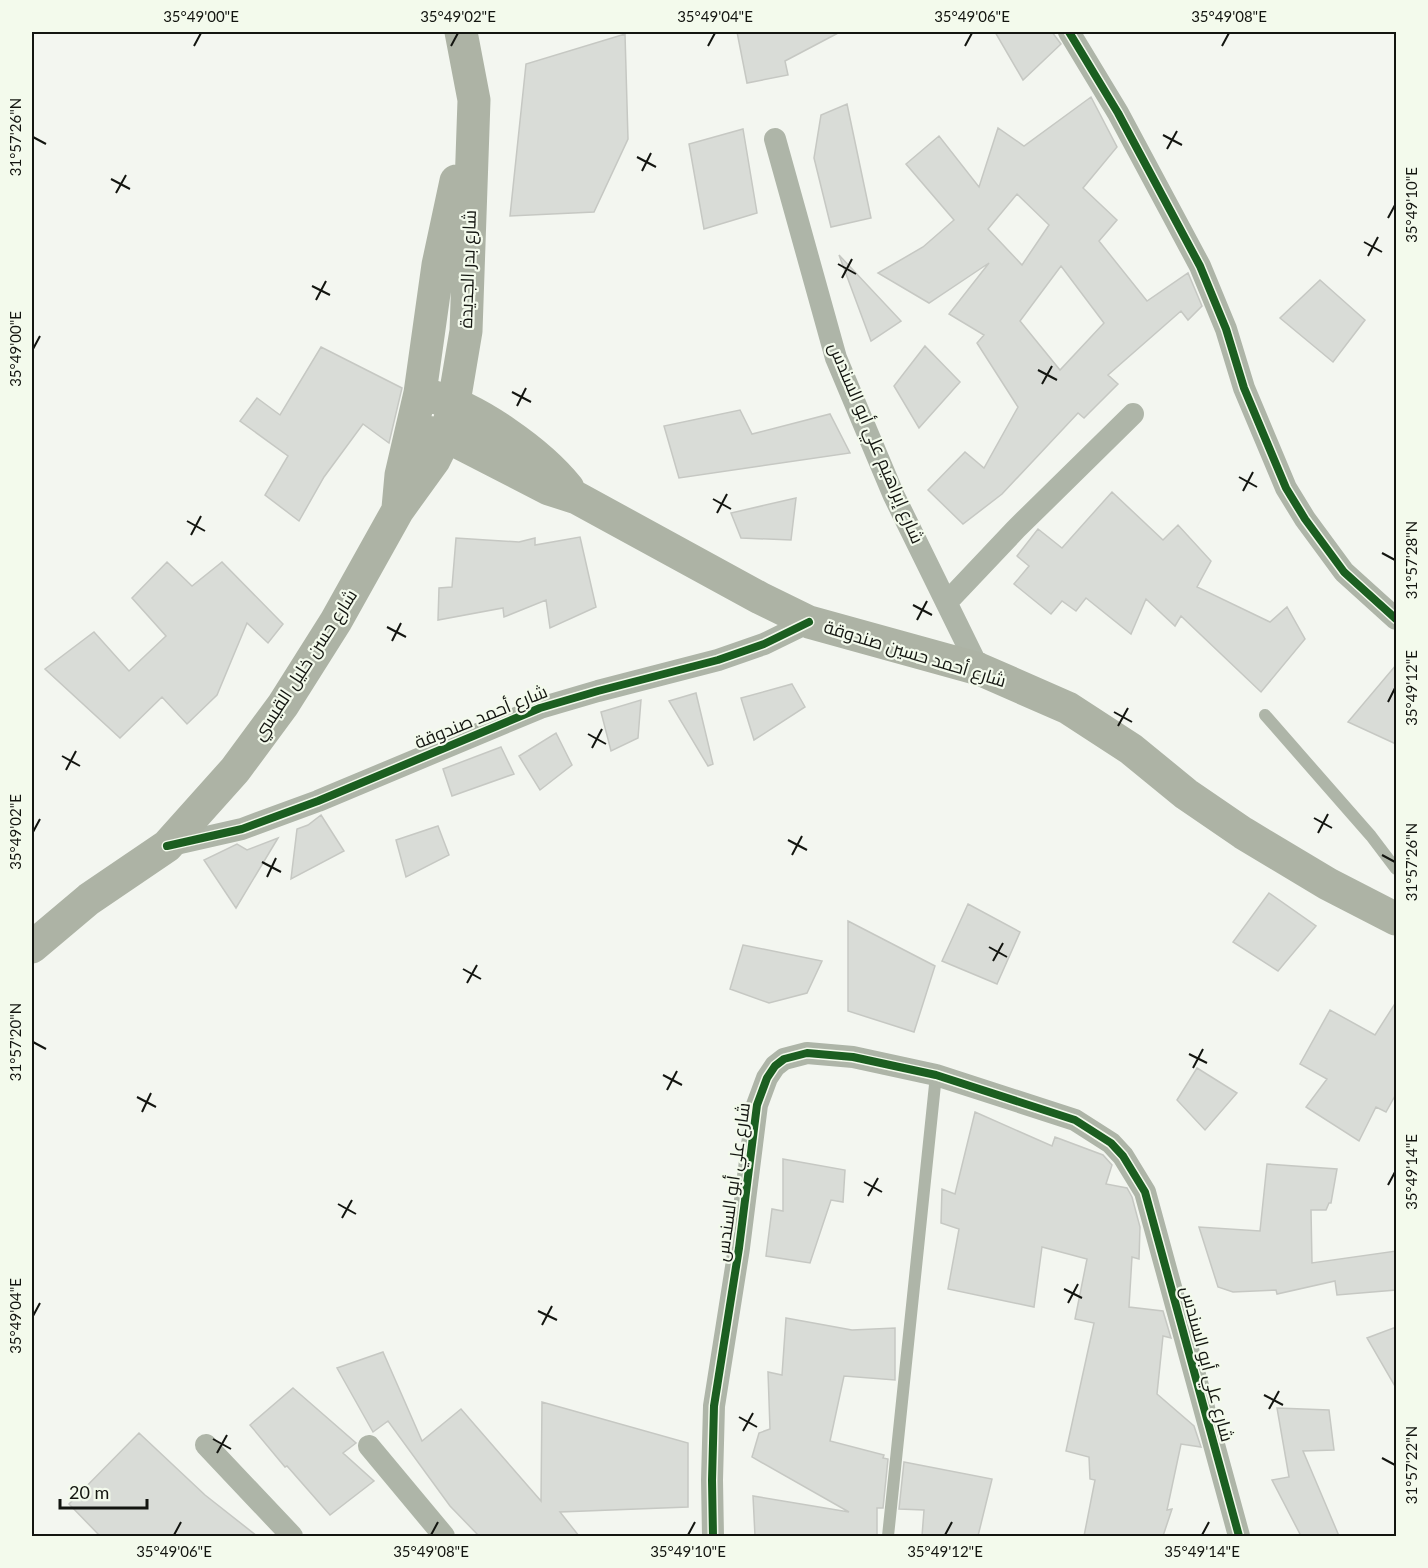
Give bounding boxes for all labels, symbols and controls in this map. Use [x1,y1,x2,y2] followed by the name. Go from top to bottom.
[163,7,239,25] text: 35°49'00"E
[420,7,496,25] text: 35°49'02"E
[677,7,753,25] text: 35°49'04"E
[934,7,1010,25] text: 35°49'06"E
[1191,7,1267,25] text: 35°49'08"E
[6,98,24,176] text: 31°57'26"N
[1402,167,1420,243] text: 35°49'10"E
[454,209,482,329] street label: شارع بدر الجديدة
[6,311,24,387] text: 35°49'00"E
[821,339,929,548] street label: شارع إبراهيم علي أبو السندس
[1402,521,1420,599] text: 31°57'28"N
[247,585,364,746] street label: شارع حسن خليل القيسي
[821,615,1009,693] street label: شارع أحمد حسين صندوقة
[1402,650,1420,726] text: 35°49'12"E
[411,679,551,755] street label: شارع أحمد صندوقة
[6,794,24,870] text: 35°49'02"E
[1402,823,1420,901] text: 31°57'26"N
[6,1003,24,1081] text: 31°57'20"N
[710,1101,758,1263] street label: شارع علي أبو السندس
[1402,1134,1420,1210] text: 35°49'14"E
[6,1278,24,1354] text: 35°49'04"E
[1173,1283,1239,1445] street label: شارع علي أبو السندس
[1402,1426,1420,1504] text: 31°57'22"N
[60,1472,147,1510] scale bar
[69,1481,109,1503] text: 20 m
[136,1542,212,1560] text: 35°49'06"E
[393,1542,469,1560] text: 35°49'08"E
[650,1542,726,1560] text: 35°49'10"E
[907,1542,983,1560] text: 35°49'12"E
[1164,1542,1240,1560] text: 35°49'14"E

